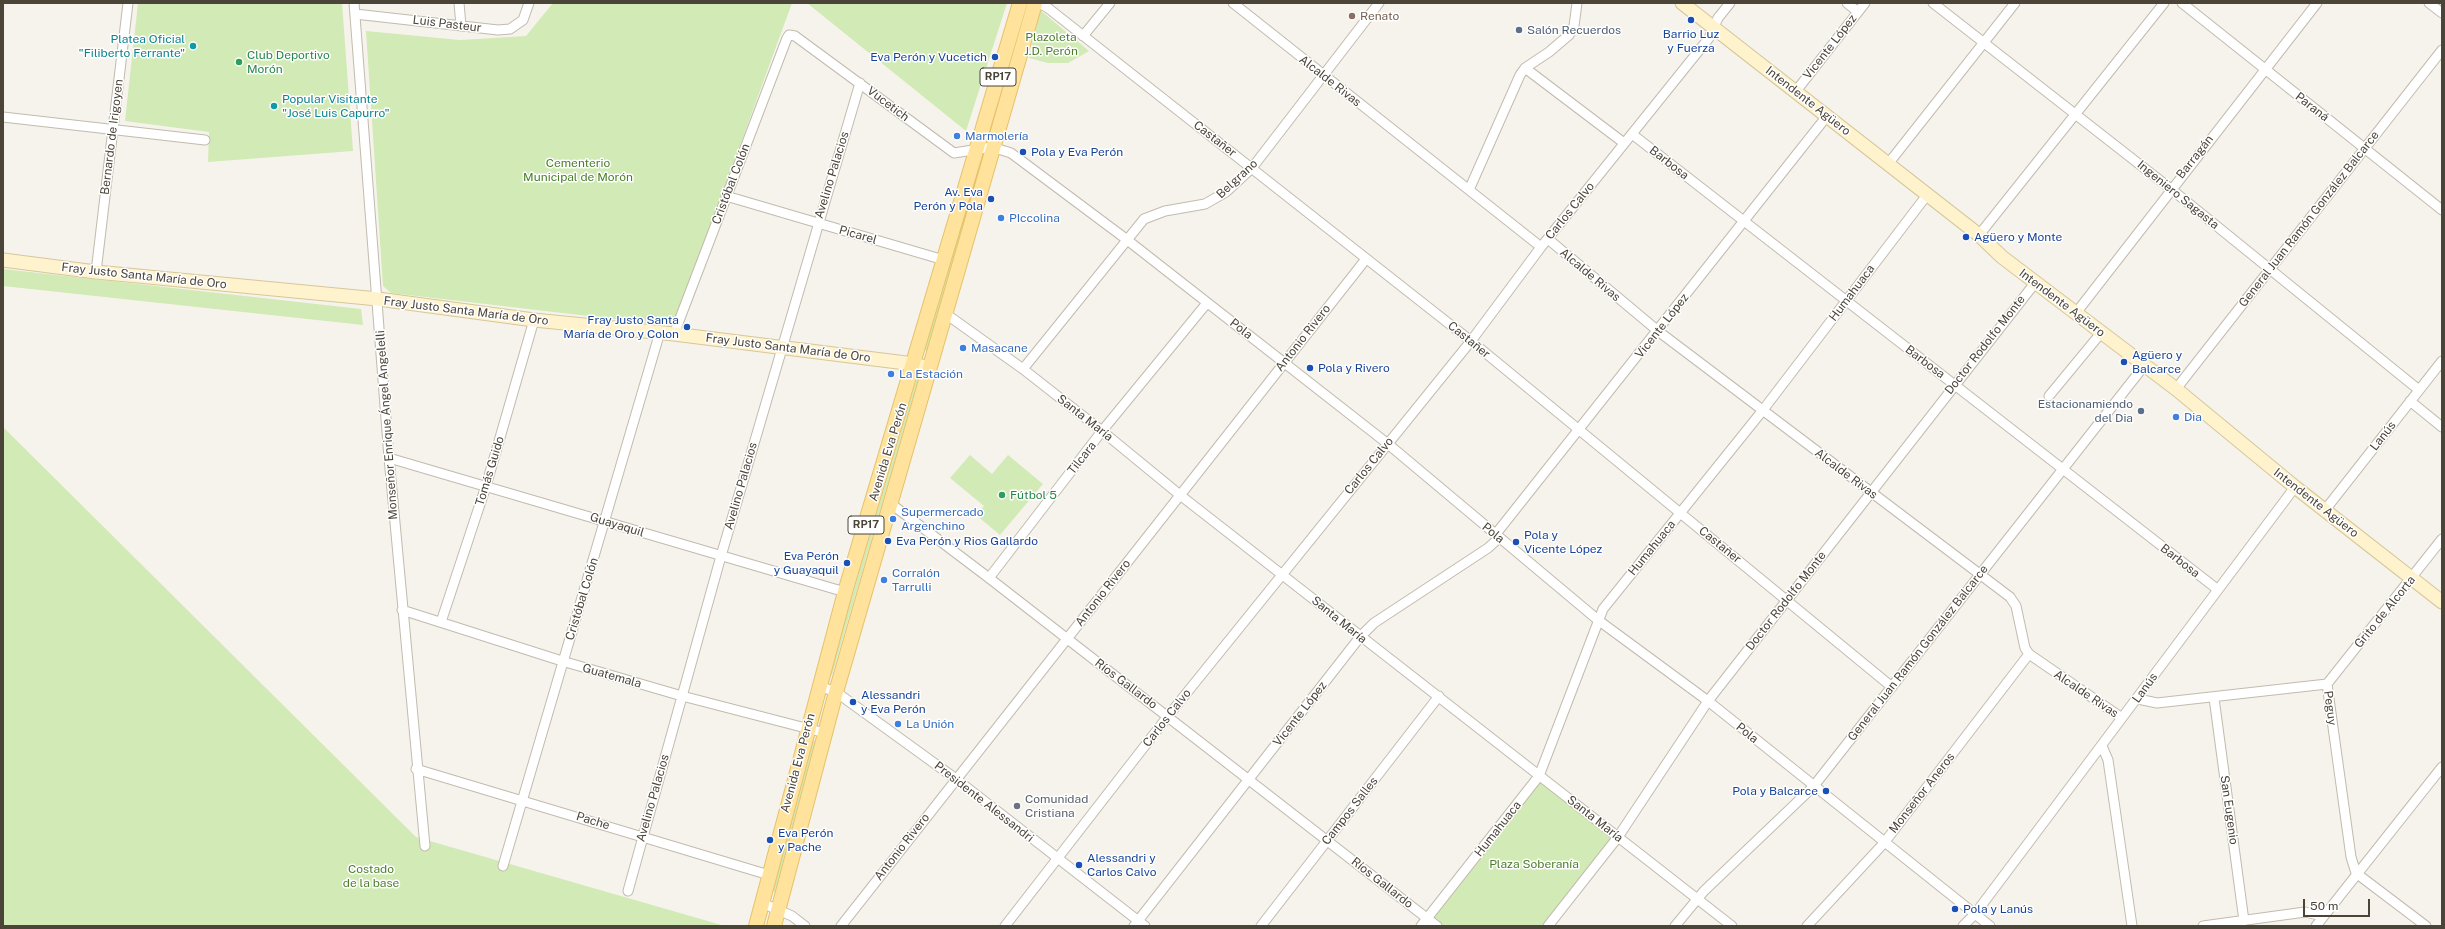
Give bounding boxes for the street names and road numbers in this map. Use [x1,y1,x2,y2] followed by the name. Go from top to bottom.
[1800,12,1860,82] street label: Vicente López
[412,13,482,35] street label: Luis Pasteur
[1296,52,1364,110] street label: Alcalde Rivas
[1763,63,1853,139] street label: Intendente Agüero
[980,68,1016,86] road number: RP17
[98,78,126,196] street label: Bernardo de Irigoyen
[864,83,912,125] street label: Vucetich
[2292,89,2332,125] street label: Paraná
[1191,118,1239,160] street label: Castañer
[2236,128,2382,310] street label: General Juan Ramón González Balcarce
[812,130,852,220] street label: Avelino Palacios
[2174,132,2216,182] street label: Barragán
[709,142,753,226] street label: Cristóbal Colón
[1646,143,1692,183] street label: Barbosa
[1213,156,1261,202] street label: Belgrano
[2134,158,2222,232] street label: Ingeniero Sagasta
[1543,179,1597,243] street label: Carlos Calvo
[837,223,879,247] street label: Picarel
[1557,245,1623,305] street label: Alcalde Rivas
[61,260,227,292] street label: Fray Justo Santa María de Oro
[1826,262,1878,324] street label: Humahuaca
[2016,266,2108,340] street label: Intendente Agüero
[1632,291,1692,361] street label: Vicente López
[1942,293,2028,397] street label: Doctor Rodolfo Monte
[383,294,549,328] street label: Fray Justo Santa María de Oro
[1272,302,1334,374] street label: Antonio Rivero
[1227,316,1255,342] street label: Pola
[1445,319,1493,361] street label: Castañer
[373,330,401,520] street label: Monseñor Enrique Ángel Angelelli
[705,331,871,365] street label: Fray Justo Santa María de Oro
[1902,342,1948,382] street label: Barbosa
[1054,392,1116,444] street label: Santa María
[866,401,910,503] street label: Avenida Eva Perón
[2367,418,2399,454] street label: Lanús
[1342,434,1396,498] street label: Carlos Calvo
[473,435,507,507] street label: Tomás Guido
[1065,439,1099,477] street label: Tilcara
[722,441,760,531] street label: Avelino Palacios
[1812,446,1880,502] street label: Alcalde Rivas
[2271,465,2361,541] street label: Intendente Agüero
[588,510,646,540] street label: Guayaquil
[848,516,884,534] road number: RP17
[1625,518,1679,578] street label: Humahuaca
[1479,520,1507,546] street label: Pola
[1696,524,1744,566] street label: Castañer
[2157,541,2203,581] street label: Barbosa
[1743,549,1829,653] street label: Doctor Rodolfo Monte
[563,556,601,642] street label: Cristóbal Colón
[1072,557,1134,629] street label: Antonio Rivero
[1845,562,1991,744] street label: General Juan Ramón González Balcarce
[2352,573,2418,651] street label: Grito de Alcorta
[1308,593,1370,647] street label: Santa María
[1092,656,1160,712] street label: Ríos Gallardo
[581,661,643,691] street label: Guatemala
[2051,667,2121,721] street label: Alcalde Rivas
[2129,670,2161,706] street label: Lanús
[1270,679,1330,749] street label: Vicente López
[1140,686,1194,750] street label: Carlos Calvo
[2320,690,2340,726] street label: Peguy
[778,712,818,814] street label: Avenida Eva Perón
[1733,720,1761,746] street label: Pola
[1886,750,1958,836] street label: Monseñor Aneros
[634,753,672,843] street label: Avelino Palacios
[931,759,1037,845] street label: Presidente Alessandri
[1319,774,1381,848] street label: Campos Salles
[2217,775,2241,845] street label: San Eugenio
[1564,793,1626,845] street label: Santa María
[1472,798,1524,860] street label: Humahuaca
[574,809,612,833] street label: Pache
[871,811,933,883] street label: Antonio Rivero
[1348,854,1416,912] street label: Ríos Gallardo

